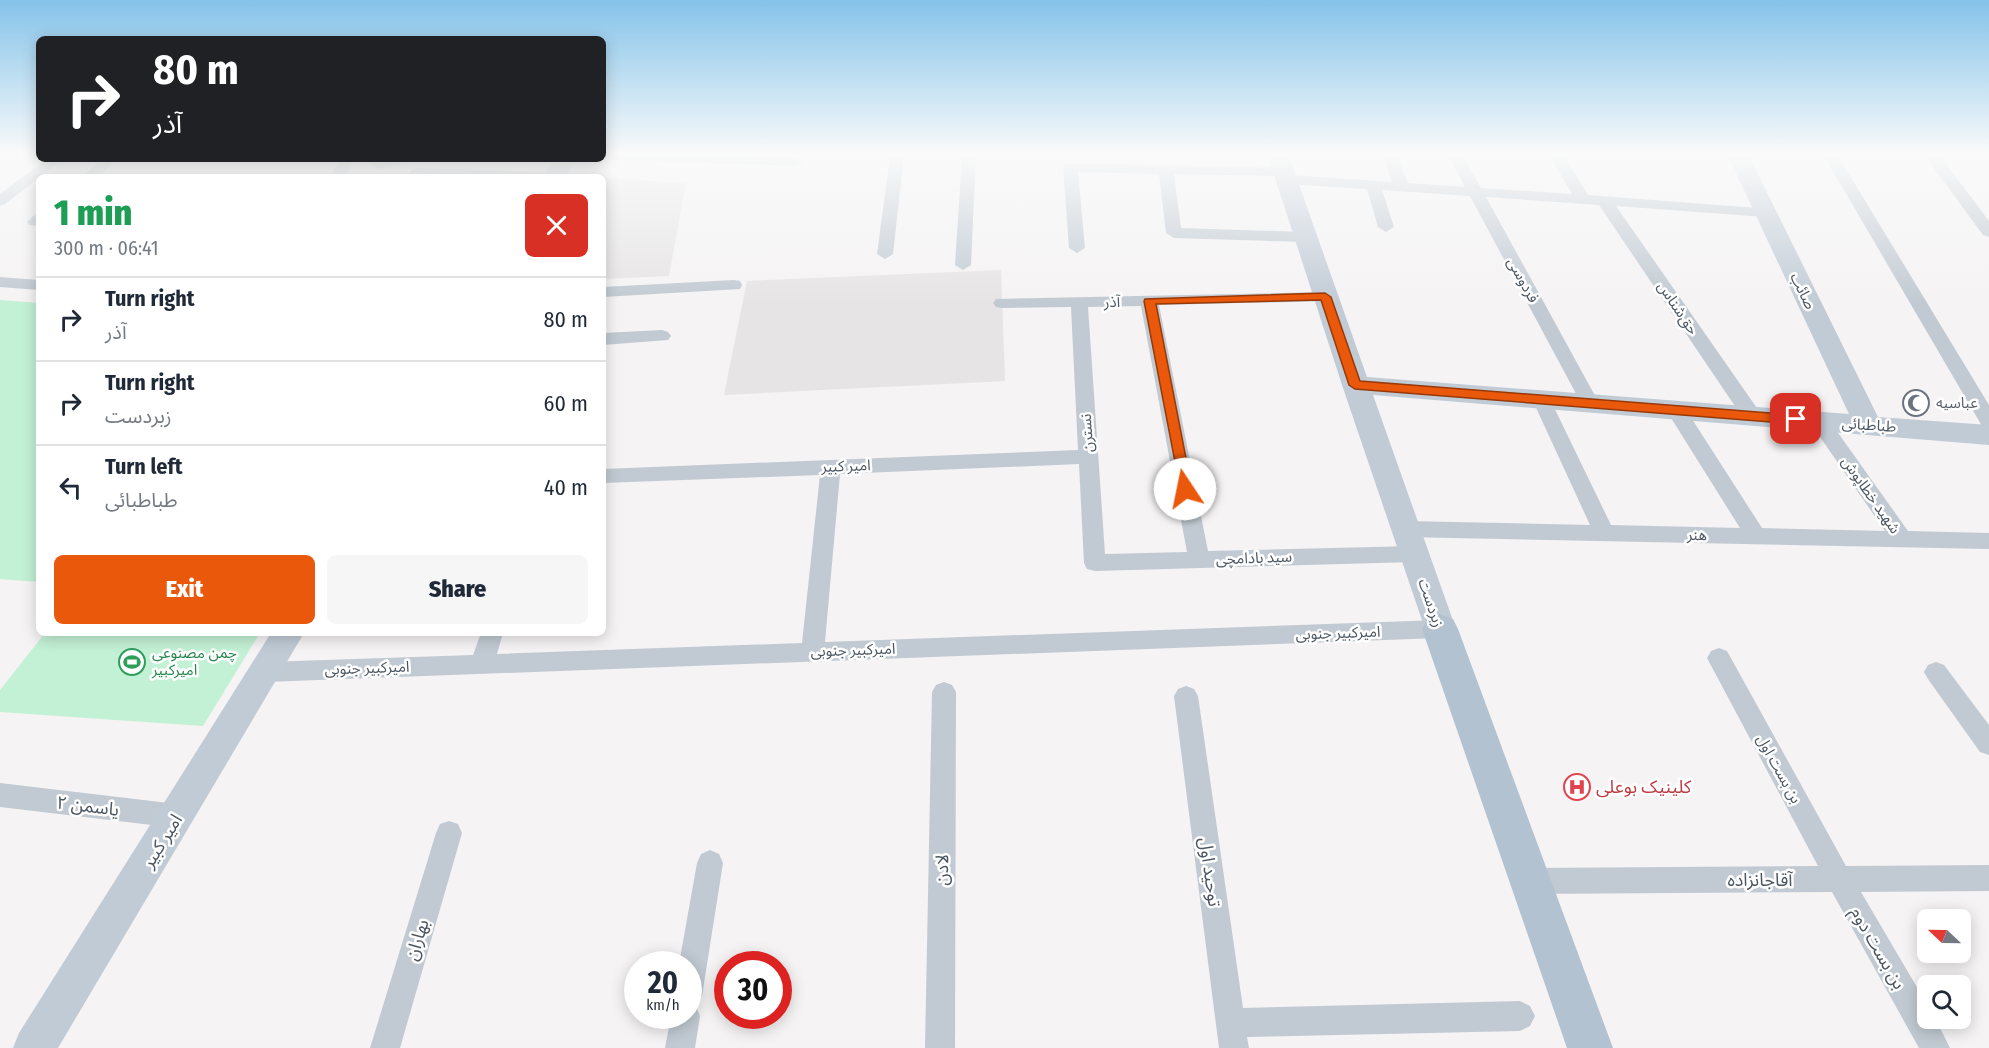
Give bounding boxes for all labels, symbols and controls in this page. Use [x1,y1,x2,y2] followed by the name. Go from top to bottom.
[153,45,239,95] text: 80 m
[54,60,132,138] icon: right
[153,108,182,140] text: آذر
[54,191,132,235] text: 1 min
[525,194,588,257] button: close
[54,236,158,260] text: 300 m · 06:41
[1503,254,1543,306] street label: فردوسی
[1787,270,1819,312] street label: صائب
[1653,278,1702,339] street label: حق‌شناس
[105,285,194,312] text: Turn right
[1103,293,1121,311] street label: آذر
[54,303,87,336] icon: right
[543,306,588,333] text: 80 m
[105,320,127,344] text: آذر
[105,369,194,396] text: Turn right
[54,387,87,420] icon: right
[1901,388,1931,418] mosque icon: عباسیه
[544,390,588,417] text: 60 m
[1770,393,1821,444] pin
[1936,394,1978,412] place label: عباسیه
[1779,402,1812,435] icon: arrive
[105,404,172,428] text: زبردست
[1077,413,1097,453] street label: نسترن
[1841,414,1897,436] street label: طباطبائی
[105,453,183,480] text: Turn left
[1837,453,1904,538] street label: شهید خطاپوش
[820,456,871,476] street label: امیر کبیر
[1153,457,1217,521] position arrow
[54,471,87,504] icon: left
[544,474,588,501] text: 40 m
[105,488,178,512] text: طباطبائی
[1686,526,1707,544] street label: هنر
[1215,548,1293,569] street label: سید بادامچی
[54,555,315,624] button: Exit
[327,555,588,624] button: Share
[1414,576,1448,630] street label: زبردست
[1295,623,1381,643] street label: امیرکبیر جنوبی
[810,640,896,660] street label: امیرکبیر جنوبی
[151,644,237,679] place label: چمن مصنوعی امیرکبیر
[117,647,147,677] sports icon: چمن مصنوعی امیرکبیر
[324,658,410,678] street label: امیرکبیر جنوبی
[1753,731,1805,807] street label: بن بست اول
[1562,772,1592,802] hospital icon: کلینیک بوعلی
[1596,776,1692,798] place label: کلینیک بوعلی
[55,791,121,821] street label: یاسمن ۲
[136,810,187,873] street label: امیر کبیر
[1194,836,1226,908] street label: توحید اول
[931,854,953,886] street label: لادن
[1727,869,1793,891] street label: آقاجانزاده
[1843,903,1910,995] street label: بن بست دوم
[1917,909,1971,963] north arrow
[1917,909,1971,1029] map controls
[400,917,434,963] street label: بهاران
[714,951,792,1029] speed limit sign: 30
[648,965,678,1001] text: 20
[1917,975,1971,1029] button: search
[646,996,680,1014] text: km/h

